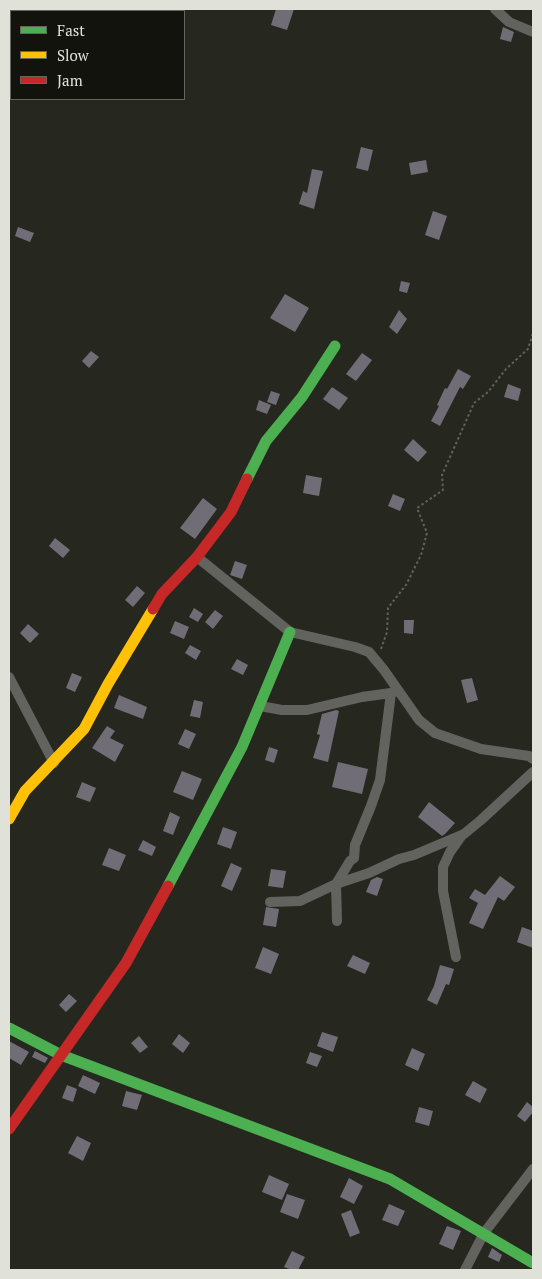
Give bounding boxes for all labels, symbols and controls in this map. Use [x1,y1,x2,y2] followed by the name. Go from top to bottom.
[10,10,185,100] legend
[57,20,85,40] text: Fast
[57,45,89,65] text: Slow
[57,70,83,90] text: Jam

